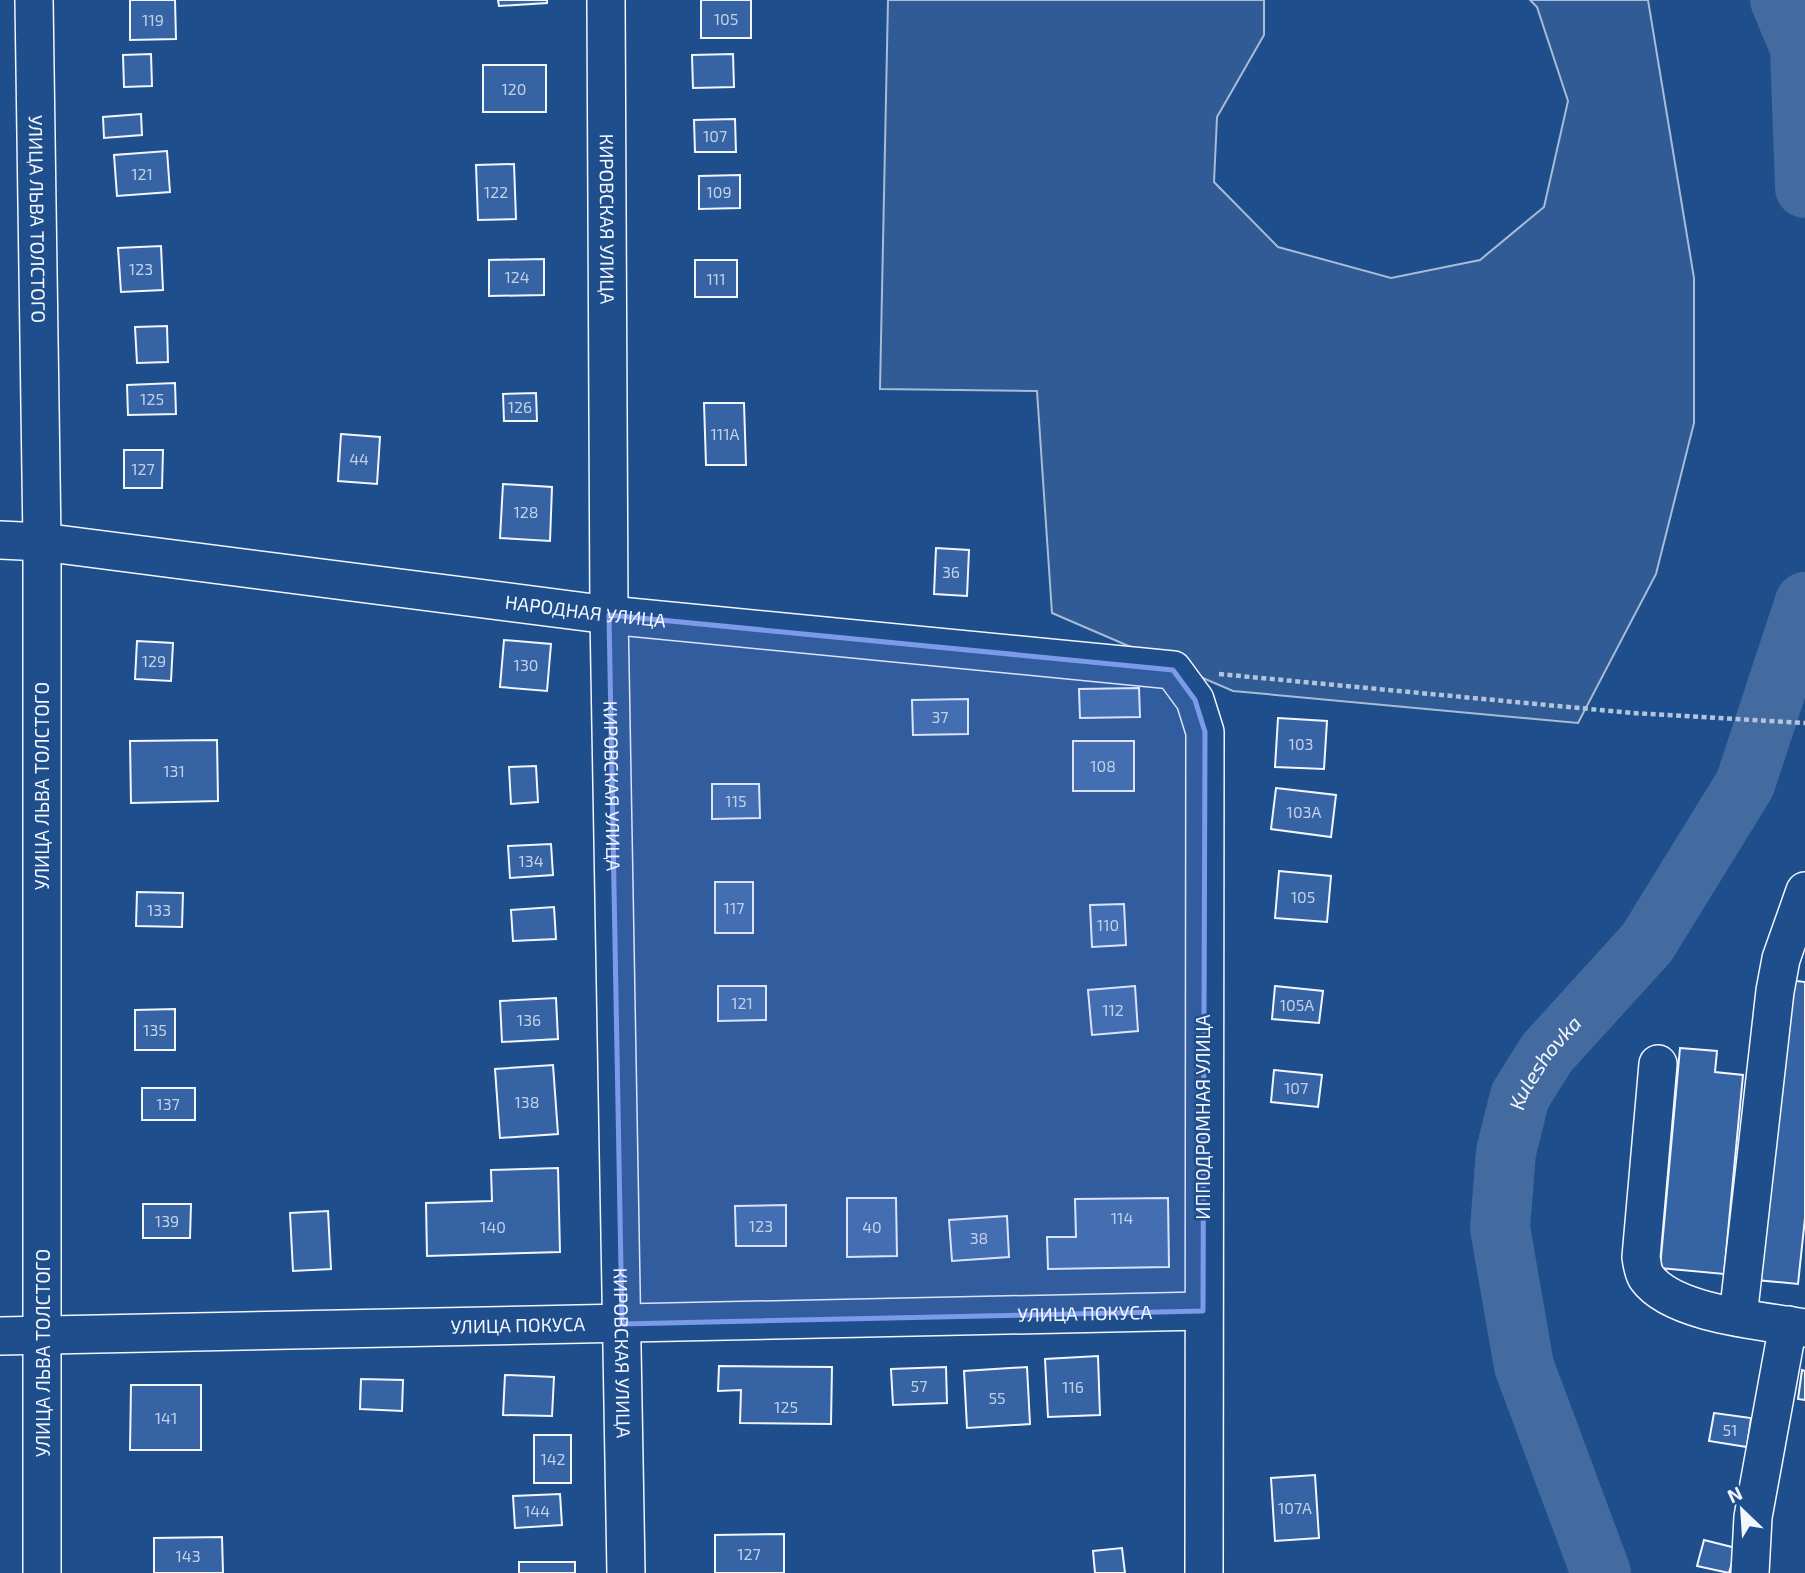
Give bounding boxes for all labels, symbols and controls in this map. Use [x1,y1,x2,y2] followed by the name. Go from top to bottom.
[714,9,738,28] house number: 105
[142,10,164,29] house number: 119
[501,79,527,98] house number: 120
[25,115,51,323] street label: УЛИЦА ЛЬВА ТОЛСТОГО
[703,126,727,145] house number: 107
[596,134,619,305] street label: КИРОВСКАЯ УЛИЦА
[131,164,153,183] house number: 121
[484,182,508,201] house number: 122
[706,182,732,201] house number: 109
[129,259,153,278] house number: 123
[504,267,530,286] house number: 124
[706,269,726,288] house number: 111
[140,389,164,408] house number: 125
[508,397,532,416] house number: 126
[710,424,740,443] house number: 111А
[349,449,369,468] house number: 44
[131,459,155,478] house number: 127
[513,502,539,521] house number: 128
[942,562,960,581] house number: 36
[504,590,667,632] street label: НАРОДНАЯ УЛИЦА
[142,651,166,670] house number: 129
[514,655,538,674] house number: 130
[30,682,53,890] street label: УЛИЦА ЛЬВА ТОЛСТОГО
[600,700,626,872] street label: КИРОВСКАЯ УЛИЦА
[931,707,949,726] house number: 37
[1289,734,1313,753] house number: 103
[1090,756,1116,775] house number: 108
[163,761,185,780] house number: 131
[725,791,747,810] house number: 115
[1287,802,1321,821] house number: 103А
[518,851,544,870] house number: 134
[1291,887,1315,906] house number: 105
[724,898,744,917] house number: 117
[147,900,171,919] house number: 133
[1097,915,1119,934] house number: 110
[731,993,753,1012] house number: 121
[1280,995,1314,1014] house number: 105А
[1102,1000,1124,1019] house number: 112
[517,1010,541,1029] house number: 136
[1503,1010,1586,1112] water label: Kuleshovka
[1191,1014,1214,1220] street label: ИППОДРОМНАЯ УЛИЦА
[143,1020,167,1039] house number: 135
[1284,1078,1308,1097] house number: 107
[515,1092,539,1111] house number: 138
[156,1094,180,1113] house number: 137
[1111,1208,1133,1227] house number: 114
[155,1211,179,1230] house number: 139
[749,1216,773,1235] house number: 123
[480,1217,506,1236] house number: 140
[862,1217,882,1236] house number: 40
[970,1228,988,1247] house number: 38
[31,1249,54,1457] street label: УЛИЦА ЛЬВА ТОЛСТОГО
[610,1267,636,1439] street label: КИРОВСКАЯ УЛИЦА
[1017,1300,1152,1326] street label: УЛИЦА ПОКУСА
[450,1312,586,1338] street label: УЛИЦА ПОКУСА
[911,1376,927,1395] house number: 57
[1062,1377,1084,1396] house number: 116
[988,1388,1006,1407] house number: 55
[774,1397,798,1416] house number: 125
[155,1408,177,1427] house number: 141
[1723,1420,1737,1439] house number: 51
[540,1449,566,1468] house number: 142
[1707,1475,1777,1545] north arrow
[1724,1481,1746,1507] text: N
[1278,1498,1312,1517] house number: 107А
[524,1501,550,1520] house number: 144
[737,1544,761,1563] house number: 127
[175,1546,201,1565] house number: 143

